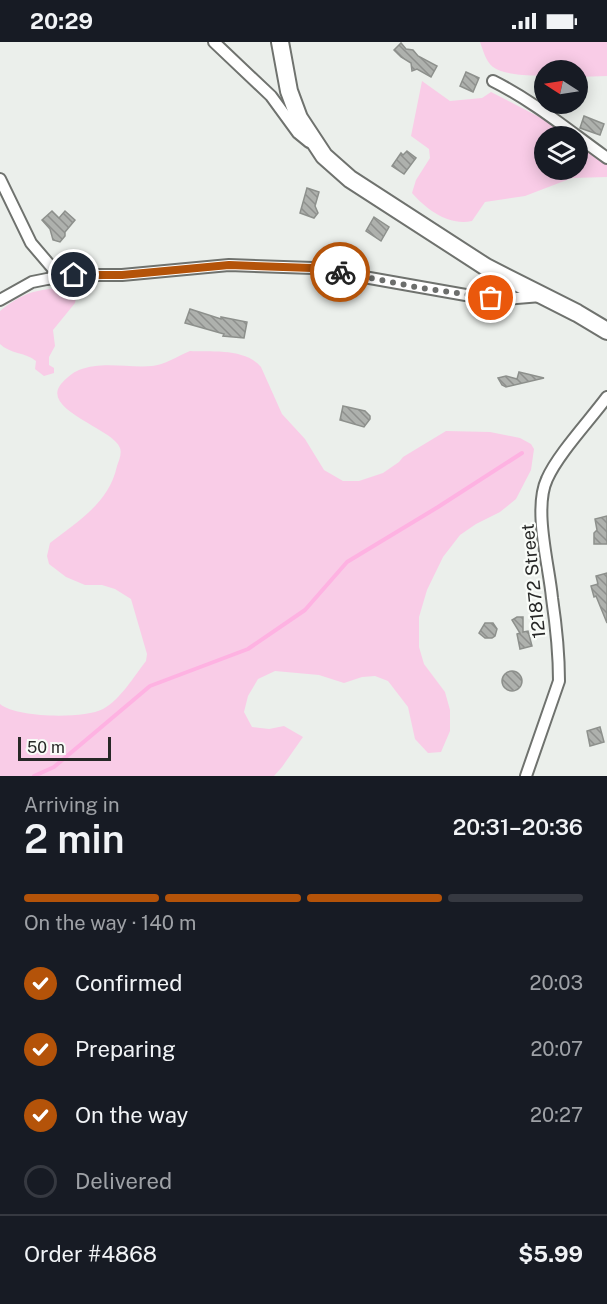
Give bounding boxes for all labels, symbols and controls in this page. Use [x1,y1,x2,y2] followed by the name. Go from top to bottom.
[30,8,93,34] text: 20:29
[534,60,588,114] north arrow
[534,60,588,180] map controls
[534,126,588,180] button: layers
[310,242,370,302] courier
[48,249,99,300] pin
[324,256,357,289] icon: bike
[57,258,90,291] icon: home
[465,272,516,323] pin
[474,281,507,314] icon: bag
[517,523,549,639] street label: 121872 Street
[18,734,111,762] scale bar
[27,738,65,757] text: 50 m
[24,793,119,817] text: Arriving in
[453,814,583,840] text: 20:31–20:36
[24,816,125,862] text: 2 min
[24,911,196,935] text: On the way · 140 m
[24,967,57,1000] icon: check
[75,970,182,996] text: Confirmed
[530,971,583,995] text: 20:03
[24,1033,57,1066] icon: check
[75,1036,176,1062] text: Preparing
[530,1037,583,1061] text: 20:07
[24,1099,57,1132] icon: check
[75,1102,188,1128] text: On the way
[530,1103,583,1127] text: 20:27
[75,1168,172,1194] text: Delivered
[24,1241,157,1267] text: Order #4868
[518,1241,583,1267] text: $5.99

